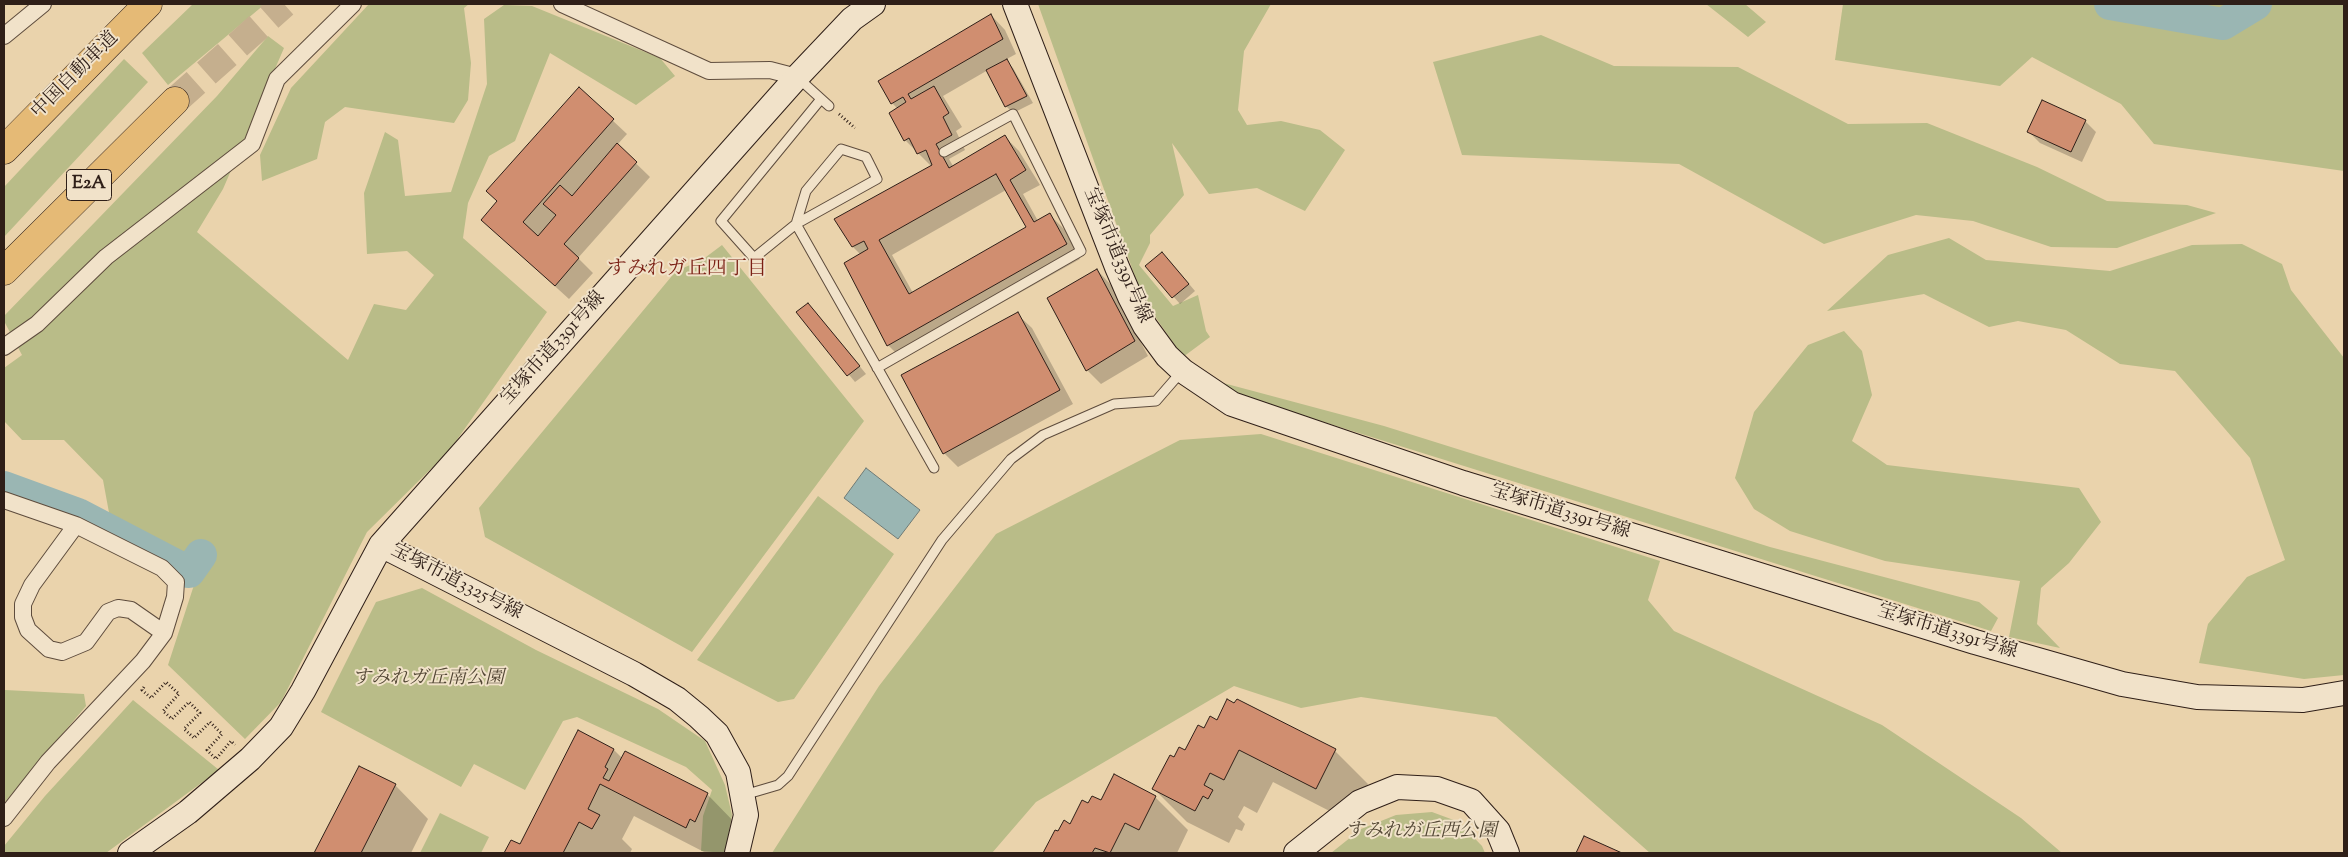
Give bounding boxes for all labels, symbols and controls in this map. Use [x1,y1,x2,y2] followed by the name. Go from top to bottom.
[28,28,124,124] street label: 中国自動車道
[66,170,112,200] road number: E2A
[1077,185,1155,327] street label: 宝塚市道3391号線
[607,259,767,283] district label: すみれガ丘四丁目
[497,288,611,410] street label: 宝塚市道3391号線
[1487,481,1633,545] street label: 宝塚市道3391号線
[386,540,526,626] street label: 宝塚市道3325号線
[1874,601,2020,665] street label: 宝塚市道3391号線
[352,669,504,691] park label: すみれガ丘南公園
[1345,822,1497,844] park label: すみれが丘西公園

